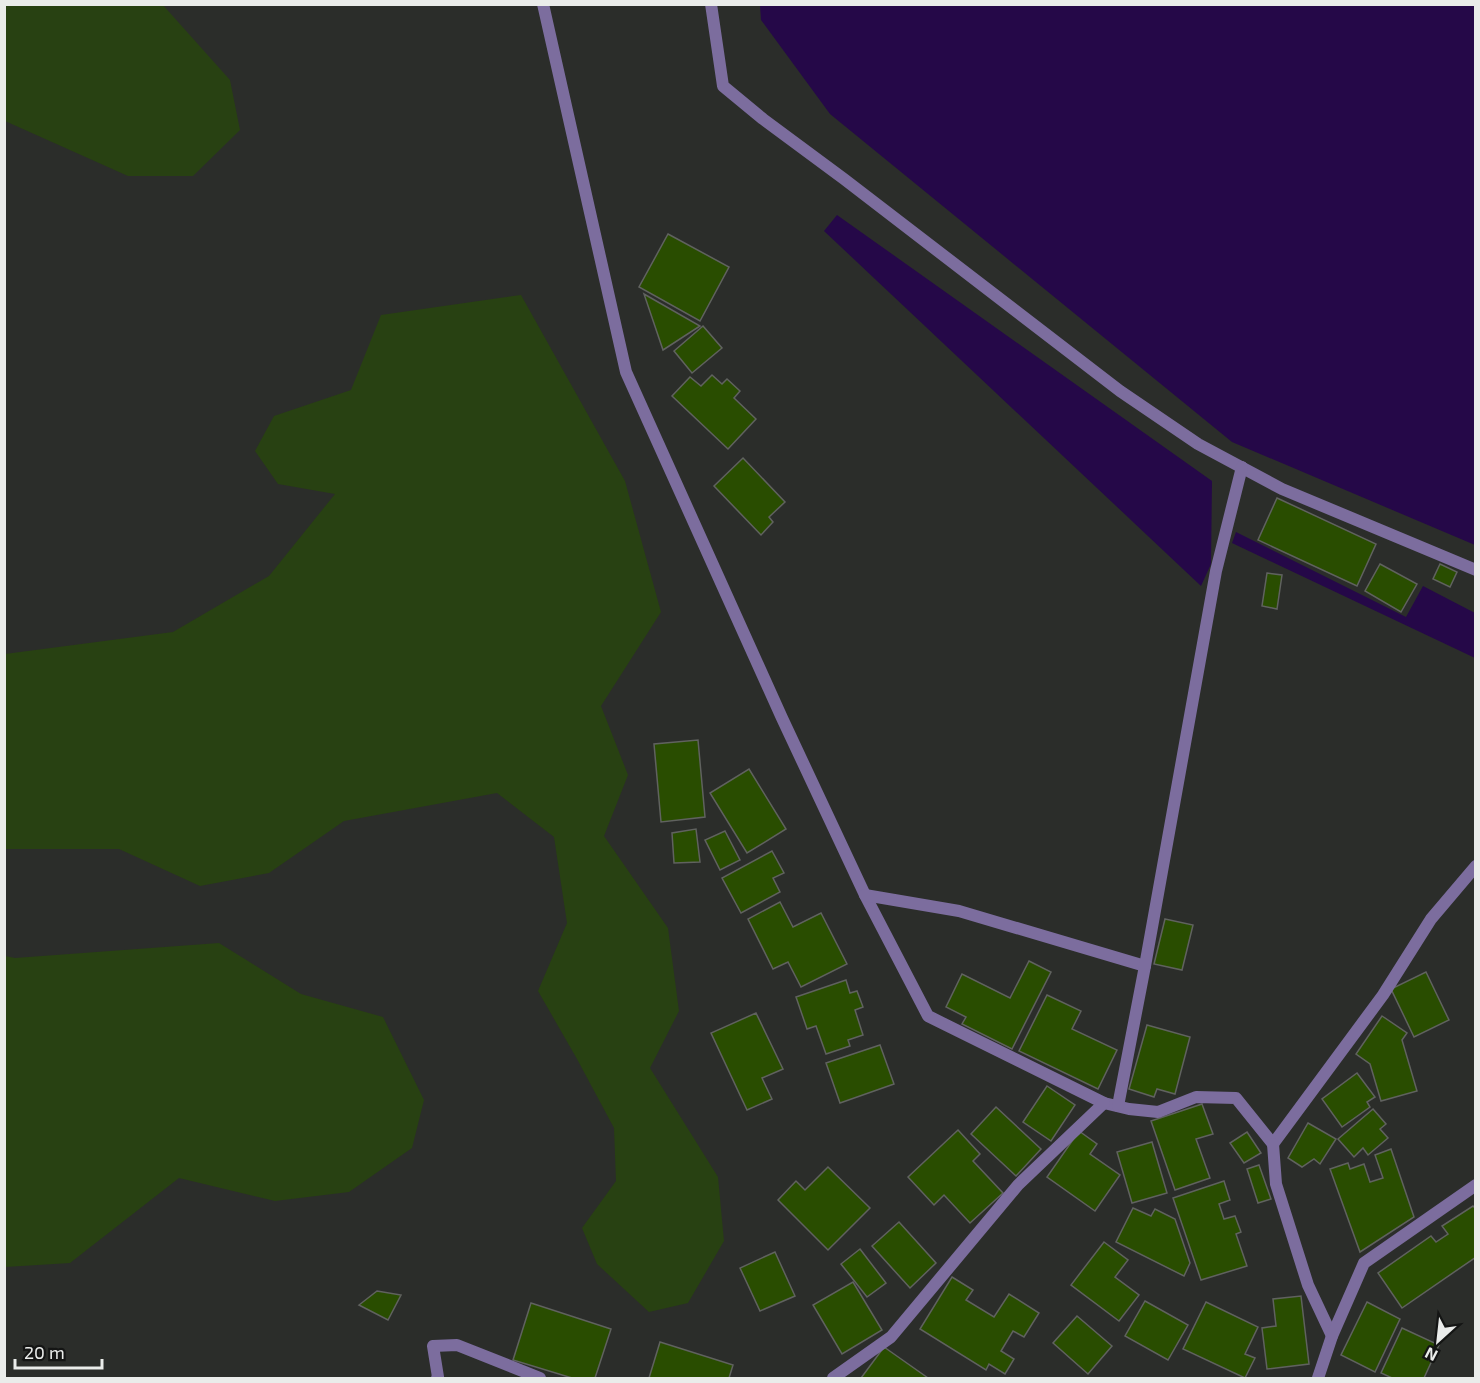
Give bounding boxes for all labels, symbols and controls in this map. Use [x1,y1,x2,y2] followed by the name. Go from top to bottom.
[1408,1311,1468,1371] north arrow
[15,1332,102,1370] scale bar
[24,1341,65,1363] text: 20 m
[1421,1344,1440,1366] text: N

